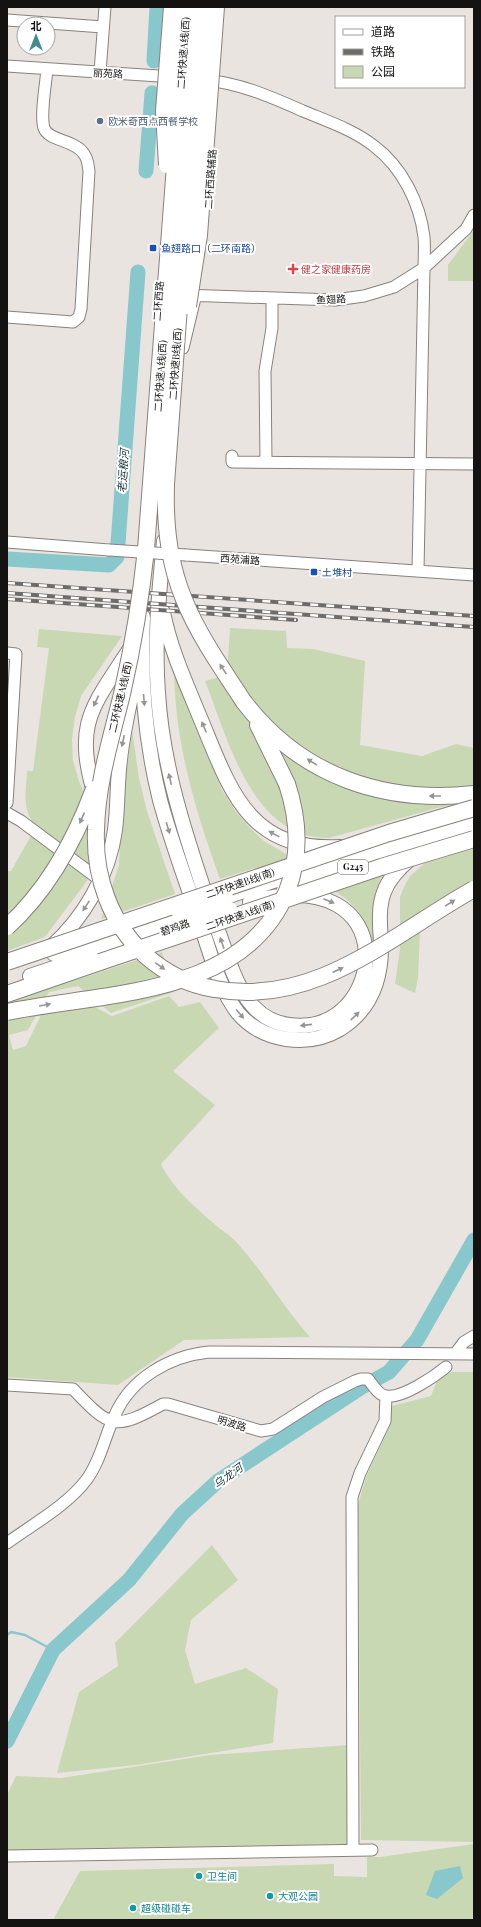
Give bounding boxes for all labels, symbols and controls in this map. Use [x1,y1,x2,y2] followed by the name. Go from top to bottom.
[16,16,56,56] north arrow
[173,16,193,89] street label: 二环快速A线(西)
[335,16,465,88] legend
[31,18,42,33] text: 北
[371,23,395,39] text: 道路
[371,43,395,59] text: 铁路
[371,63,395,79] text: 公园
[93,65,123,81] street label: 丽苑路
[108,114,198,128] place label: 欧米奇西点西餐学校
[95,116,105,126] marker: 欧米奇西点西餐学校
[201,149,219,209] street label: 二环西路辅路
[161,241,261,255] place label: 鱼翅路口（二环南路）
[148,243,158,253] marker: 鱼翅路口（二环南路）
[301,262,371,276] place label: 健之家健康药房
[288,264,298,274] marker: 健之家健康药房
[150,281,166,321] street label: 二环西路
[316,291,346,307] street label: 鱼翅路
[166,327,185,400] street label: 二环快速B线(西)
[150,339,170,412] street label: 二环快速A线(西)
[113,447,132,493] water label: 老运粮河
[220,551,260,567] street label: 西苑浦路
[322,565,352,579] place label: 土堆村
[309,567,319,577] marker: 土堆村
[105,660,135,734] street label: 二环快速A线(西)
[219,664,227,674] one-way arrow
[140,694,147,706] one-way arrow
[93,696,99,707] one-way arrow
[201,721,207,733] one-way arrow
[120,735,126,747] one-way arrow
[306,758,318,765] one-way arrow
[167,772,173,785] one-way arrow
[428,793,441,799] one-way arrow
[79,812,85,824] one-way arrow
[165,822,171,834] one-way arrow
[268,830,279,837] one-way arrow
[338,860,368,874] road number: G245
[204,865,276,901] street label: 二环快速B线(南)
[204,897,276,933] street label: 二环快速A线(南)
[323,898,334,904] one-way arrow
[82,900,89,912] one-way arrow
[444,900,456,907] one-way arrow
[159,915,191,939] street label: 碧鸡路
[219,936,225,948] one-way arrow
[154,962,165,970] one-way arrow
[333,967,344,973] one-way arrow
[39,1001,51,1007] one-way arrow
[235,1008,244,1019] one-way arrow
[350,1012,360,1021] one-way arrow
[300,1022,312,1028] one-way arrow
[216,1412,248,1434] street label: 明波路
[210,1459,247,1491] water label: 乌龙河
[207,1869,237,1883] place label: 卫生间
[194,1871,204,1881] marker: 卫生间
[278,1889,318,1903] place label: 大观公园
[265,1891,275,1901] marker: 大观公园
[141,1901,191,1915] place label: 超级碰碰车
[128,1903,138,1913] marker: 超级碰碰车

